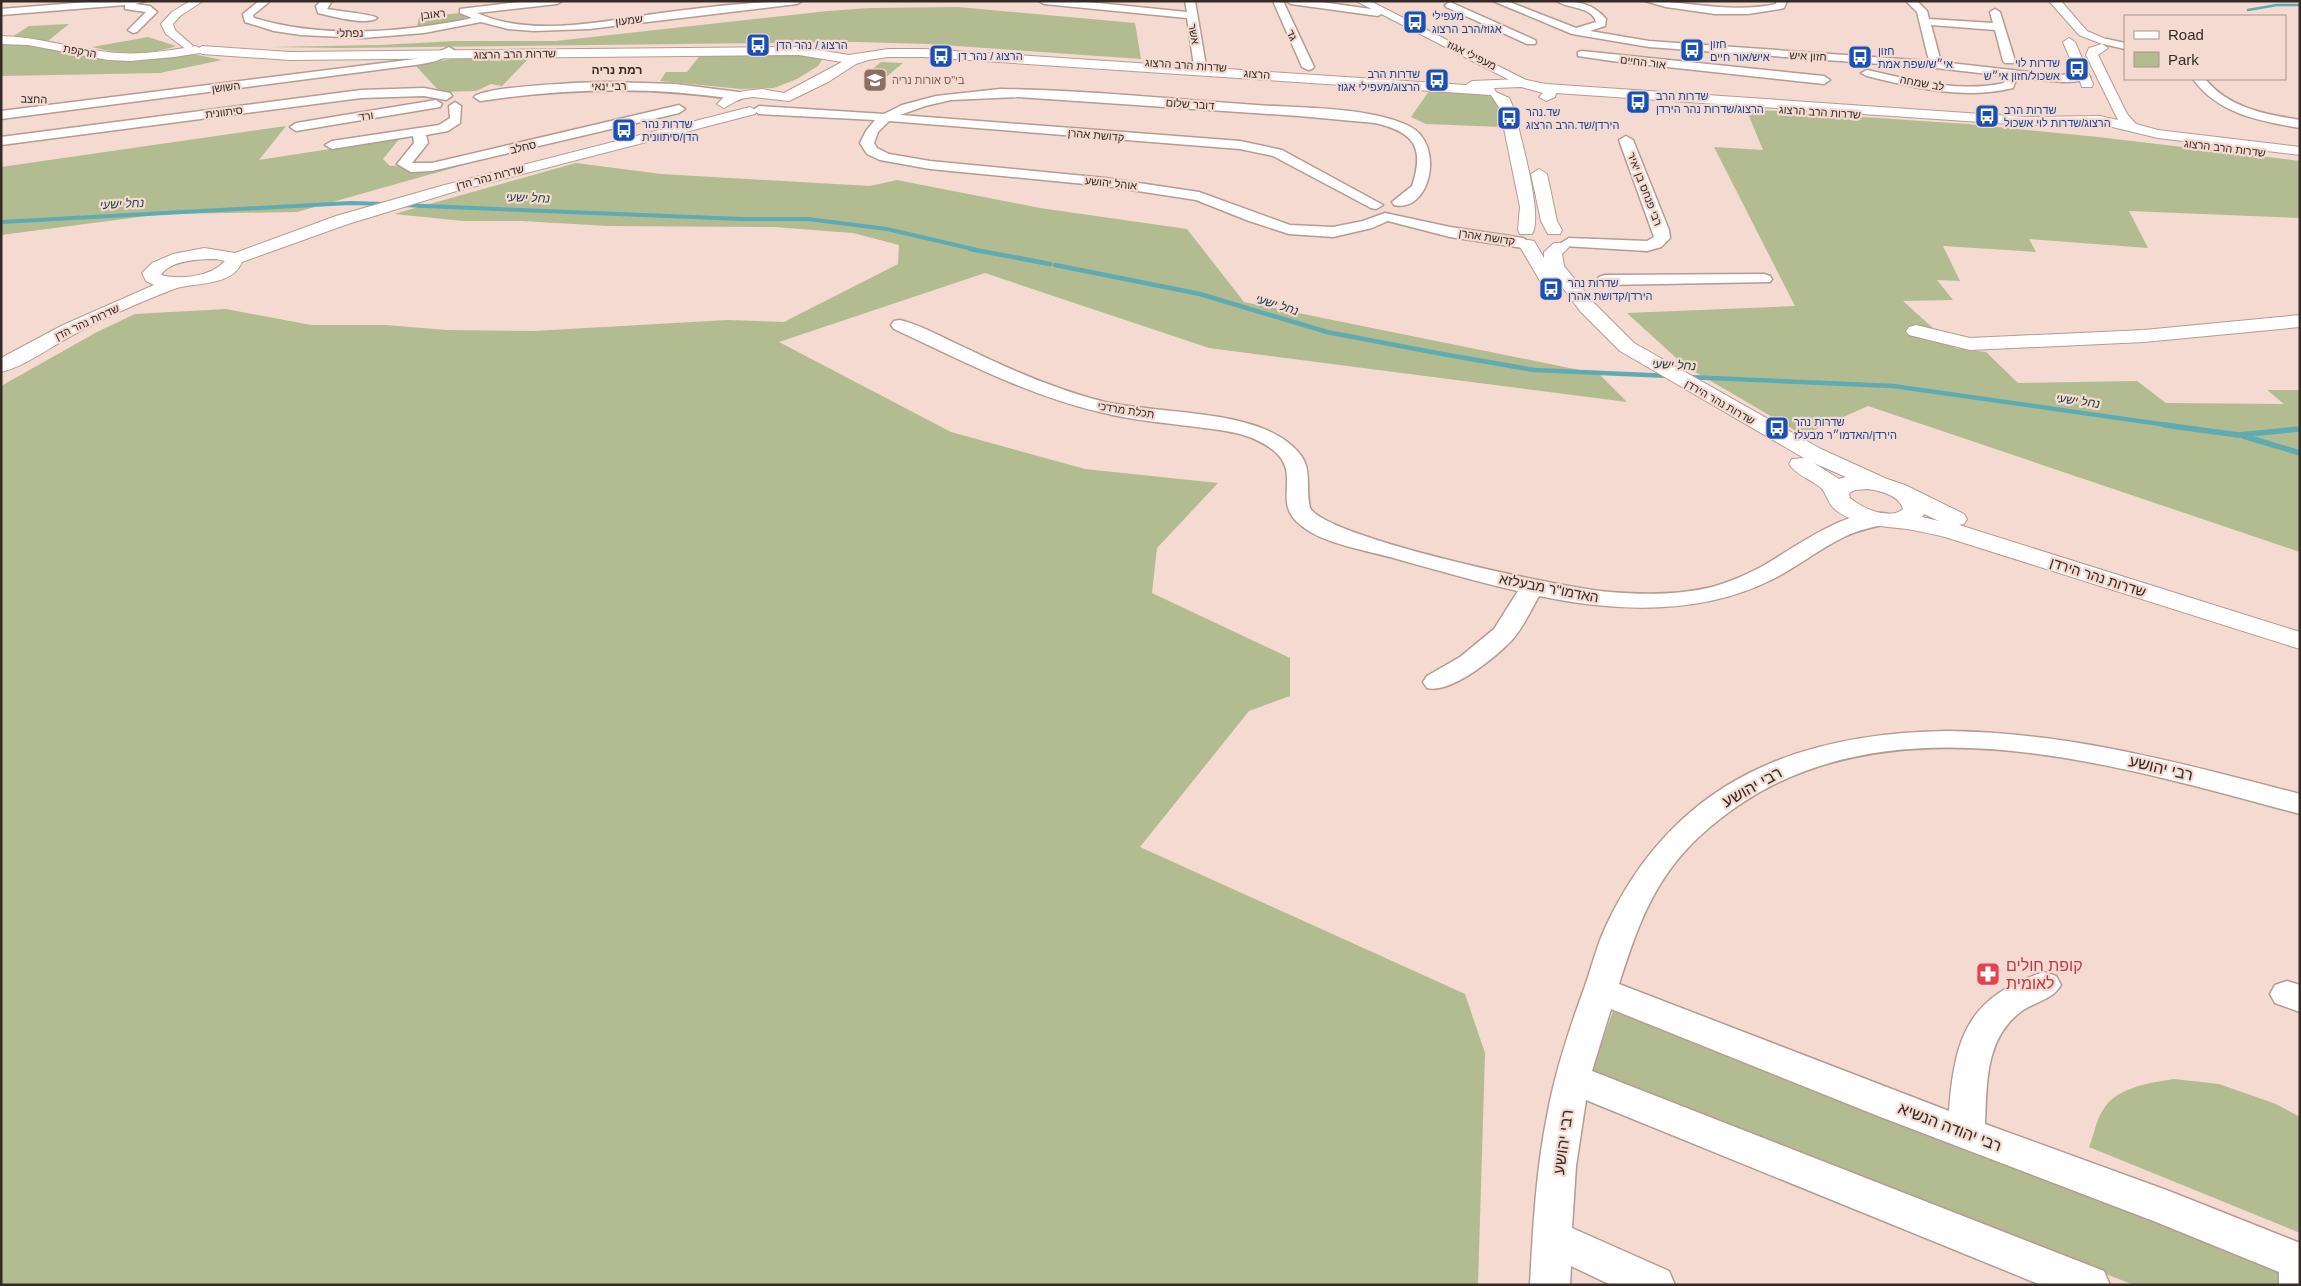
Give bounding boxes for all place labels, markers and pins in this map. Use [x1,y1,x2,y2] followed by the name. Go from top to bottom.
[1402,9,1428,35] bus stop icon: מעפילי אגוז/הרב הרצוג
[1432,10,1502,35] place label: מעפילי אגוז/הרב הרצוג
[745,32,771,58] bus stop icon: הרצוג / נהר הדן
[1679,37,1705,63] bus stop icon: חזון איש/אור חיים
[1710,38,1770,63] place label: חזון איש/אור חיים
[776,39,848,51] place label: הרצוג / נהר הדן
[928,43,954,69] bus stop icon: הרצוג / נהר דן
[1847,44,1873,70] bus stop icon: חזון אי״ש/שפת אמת
[1878,45,1953,70] place label: חזון אי״ש/שפת אמת
[958,50,1023,62] place label: הרצוג / נהר דן
[2064,56,2090,82] bus stop icon: שדרות לוי אשכול/חזון אי״ש
[1984,57,2060,82] place label: שדרות לוי אשכול/חזון אי״ש
[862,67,888,93] school or university icon: בי"ס אורות נריה
[1424,67,1450,93] bus stop icon: שדרות הרב הרצוג/מעפילי אגוז
[1337,68,1420,93] place label: שדרות הרב הרצוג/מעפילי אגוז
[892,74,965,86] place label: בי"ס אורות נריה
[1625,89,1651,115] bus stop icon: שדרות הרב הרצוג/שדרות נהר הירדן
[1656,90,1764,115] place label: שדרות הרב הרצוג/שדרות נהר הירדן
[1974,103,2000,129] bus stop icon: שדרות הרב הרצוג/שדרות לוי אשכול
[2004,104,2111,129] place label: שדרות הרב הרצוג/שדרות לוי אשכול
[1496,105,1522,131] bus stop icon: שד.נהר הירדן/שד.הרב הרצוג
[1526,106,1619,131] place label: שד.נהר הירדן/שד.הרב הרצוג
[611,117,637,143] bus stop icon: שדרות נהר הדן/סיתוונית
[642,118,699,143] place label: שדרות נהר הדן/סיתוונית
[1538,276,1564,302] bus stop icon: שדרות נהר הירדן/קדושת אהרן
[1568,277,1652,302] place label: שדרות נהר הירדן/קדושת אהרן
[1764,415,1790,441] bus stop icon: שדרות נהר הירדן/האדמו״ר מבעלז
[1794,416,1897,441] place label: שדרות נהר הירדן/האדמו״ר מבעלז
[2006,957,2083,992] place label: קופת חולים לאומית
[1975,961,2001,987] pharmacy icon: קופת חולים לאומית

